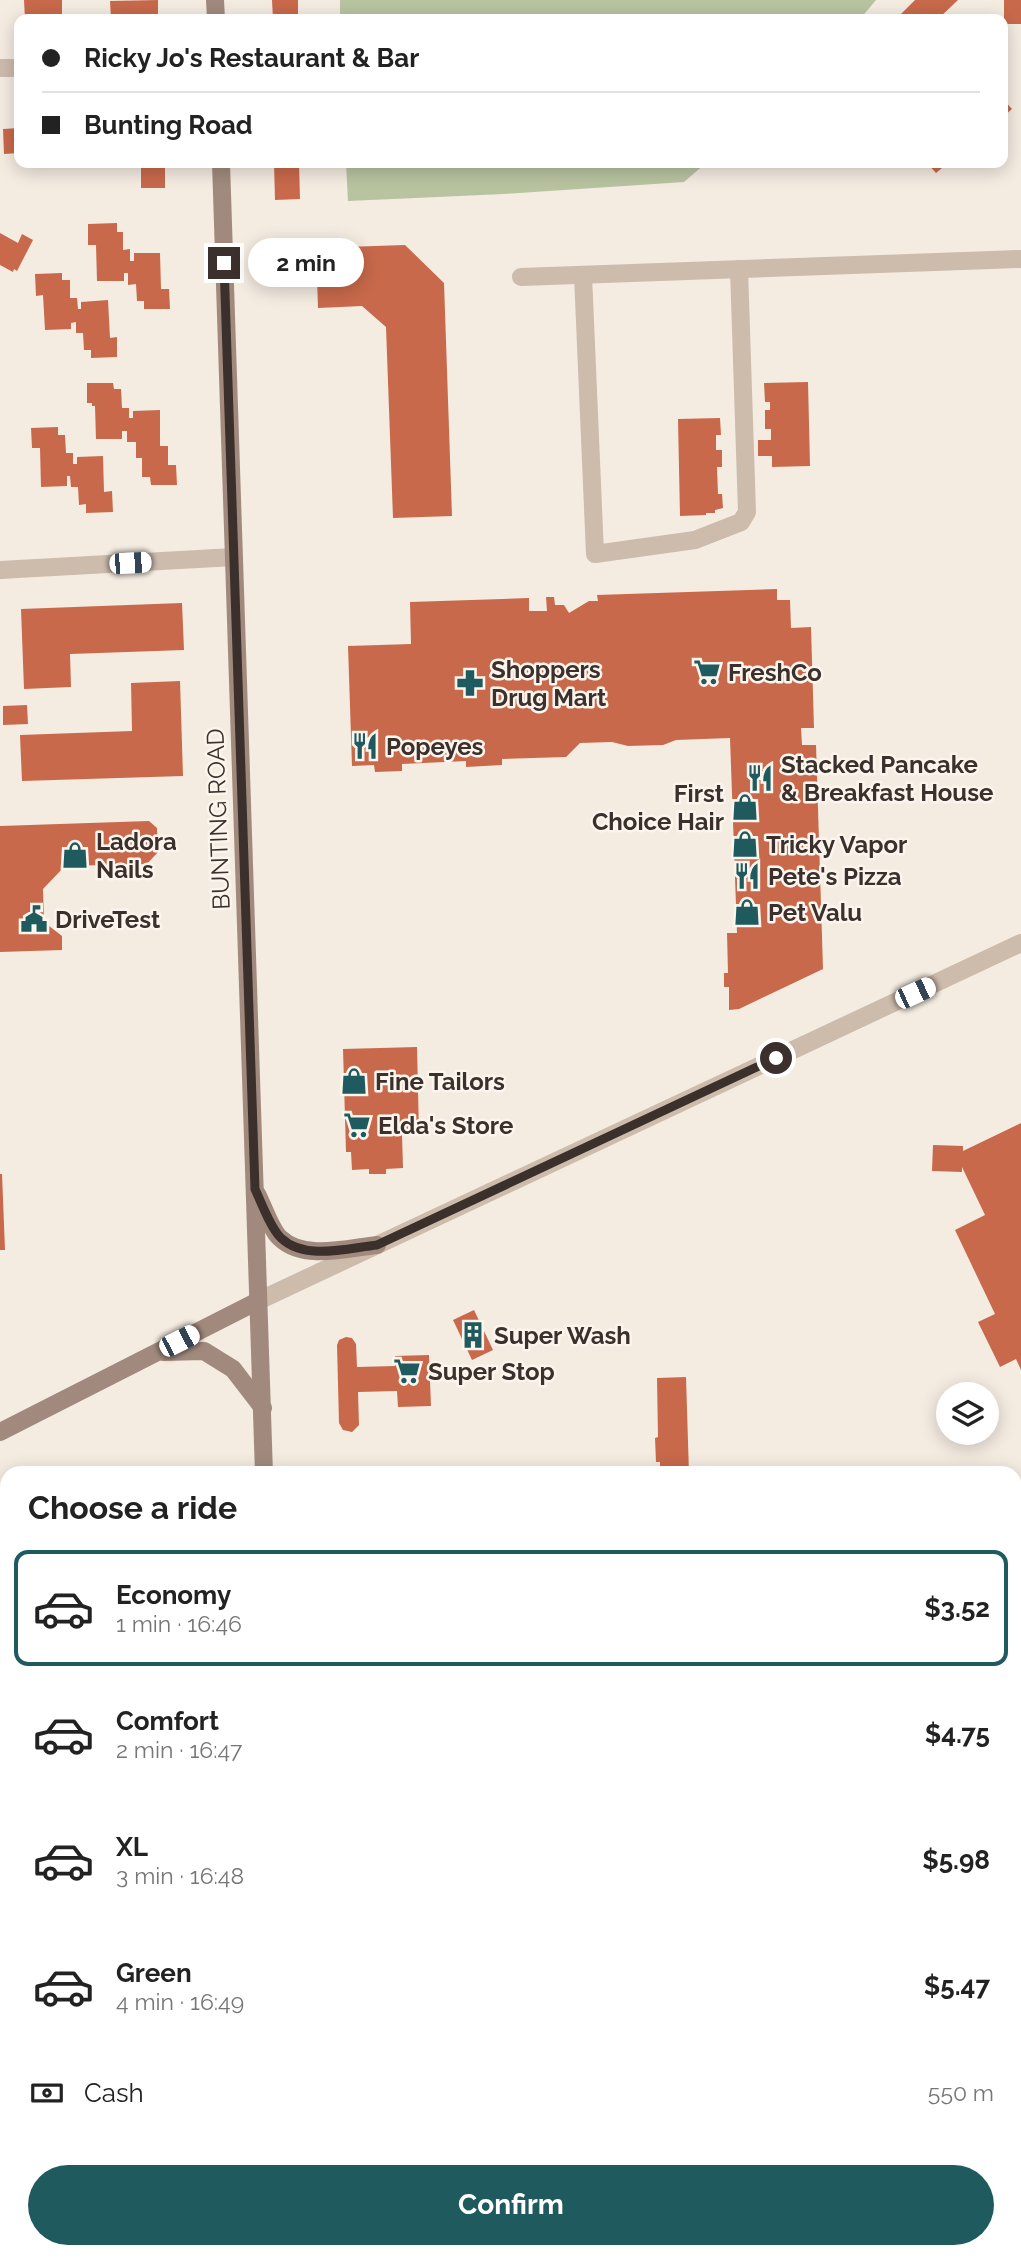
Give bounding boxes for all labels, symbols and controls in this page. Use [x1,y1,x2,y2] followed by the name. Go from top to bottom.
[84,43,419,73] text: Ricky Jo's Restaurant & Bar
[84,110,253,140] text: Bunting Road
[248,238,364,288] callout: 2 min
[208,247,240,279] route end
[276,249,336,276] text: 2 min
[109,551,152,575] car
[491,655,606,712] place label: Shoppers Drug Mart
[692,657,722,687] supermarket icon: FreshCo
[728,658,822,687] place label: FreshCo
[455,668,485,698] pharmacy icon: Shoppers Drug Mart
[200,728,236,910] street label: BUNTING ROAD
[350,731,380,761] restaurant icon: Popeyes
[386,732,484,761] place label: Popeyes
[781,750,993,807] place label: Stacked Pancake & Breakfast House
[745,763,775,793] restaurant icon: Stacked Pancake & Breakfast House
[592,779,724,836] place label: First Choice Hair
[730,792,760,822] shop icon: First Choice Hair
[96,827,177,884] place label: Ladora Nails
[730,829,760,859] shop icon: Tricky Vapor
[766,830,907,859] place label: Tricky Vapor
[60,840,90,870] shop icon: Ladora Nails
[732,861,762,891] restaurant icon: Pete's Pizza
[768,862,902,891] place label: Pete's Pizza
[732,897,762,927] shop icon: Pet Valu
[768,898,862,927] place label: Pet Valu
[19,904,49,934] public building icon: DriveTest
[55,905,160,934] place label: DriveTest
[892,975,939,1011] car
[760,1042,792,1074] route start
[339,1066,369,1096] shop icon: Fine Tailors
[375,1067,505,1096] place label: Fine Tailors
[342,1110,372,1140] supermarket icon: Elda's Store
[378,1111,513,1140] place label: Elda's Store
[458,1320,488,1350] building icon: Super Wash
[494,1321,631,1350] place label: Super Wash
[156,1322,203,1360] car
[392,1356,422,1386] supermarket icon: Super Stop
[428,1357,555,1386] place label: Super Stop
[936,1382,999,1445] map controls
[936,1382,999,1445] button: layers
[28,1489,237,1526] text: Choose a ride
[32,1577,95,1640] icon: car
[116,1580,231,1610] text: Economy
[924,1593,990,1623] text: $3.52
[116,1610,242,1637] text: 1 min · 16:46
[32,1703,95,1766] icon: car
[116,1706,219,1736] text: Comfort
[925,1719,990,1749] text: $4.75
[116,1736,242,1763] text: 2 min · 16:47
[32,1829,95,1892] icon: car
[116,1832,148,1862] text: XL
[922,1845,990,1875] text: $5.98
[116,1862,244,1889] text: 3 min · 16:48
[32,1955,95,2018] icon: car
[116,1958,192,1988] text: Green
[924,1971,990,2001] text: $5.47
[116,1988,244,2015] text: 4 min · 16:49
[28,2074,66,2112] icon: cash
[84,2078,144,2108] text: Cash
[928,2079,994,2106] text: 550 m
[28,2165,994,2245] button: Confirm

